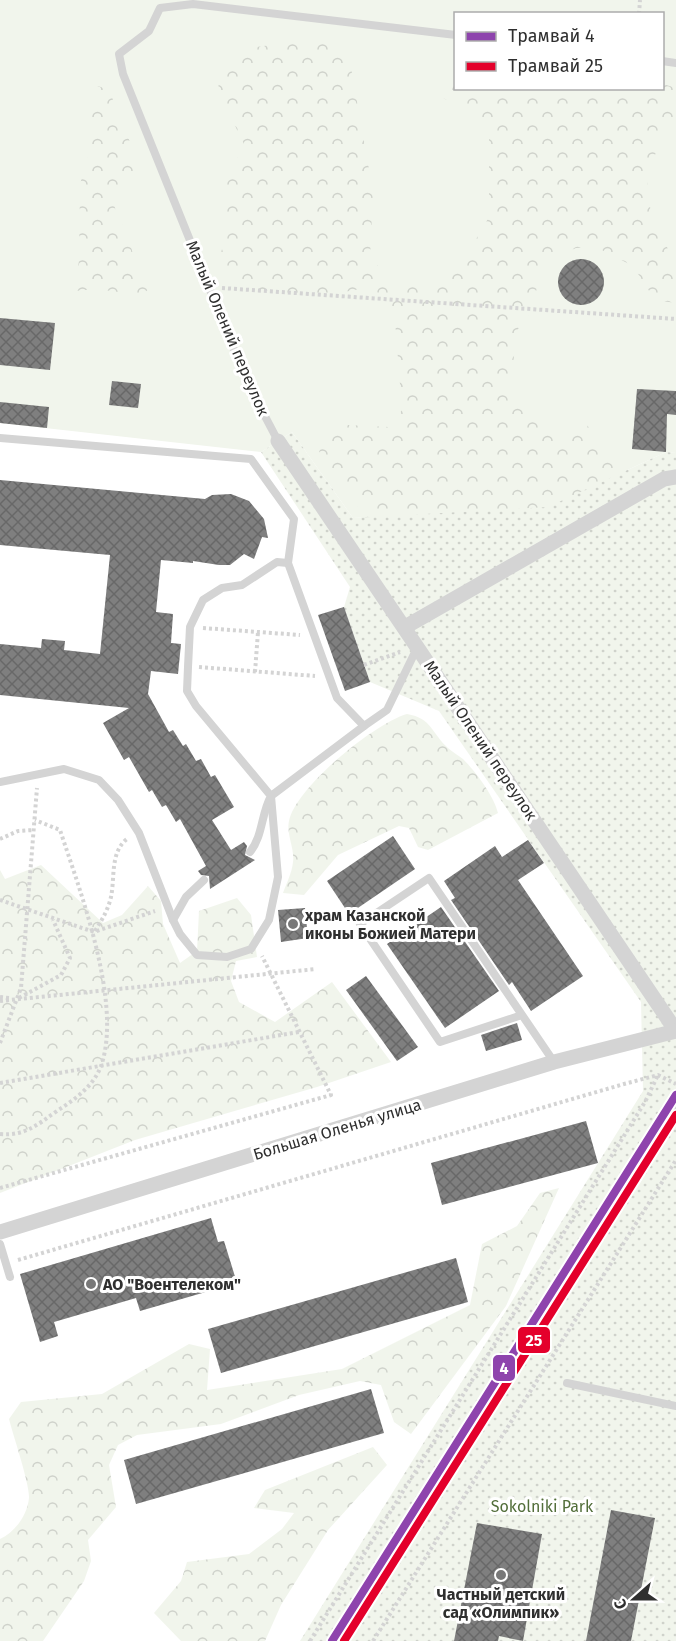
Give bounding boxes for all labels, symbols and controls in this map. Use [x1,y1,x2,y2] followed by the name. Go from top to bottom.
[454,12,664,90] legend
[508,25,595,47] text: Трамвай 4
[508,55,603,77] text: Трамвай 25
[182,238,273,419] street label: Малый Олений переулок
[420,657,542,824] street label: Малый Олений переулок
[304,906,476,943] place label: храм Казанской иконы Божией Матери
[286,917,300,931] marker: храм Казанской иконы Божией Матери
[251,1095,423,1164] street label: Большая Оленья улица
[102,1275,241,1294] place label: АО "Воентелеком"
[84,1277,98,1291] marker: АО "Воентелеком"
[517,1326,551,1354] line badge: 25
[526,1331,543,1350] text: 25
[492,1354,516,1382] line badge: 4
[499,1359,509,1378] text: 4
[491,1497,594,1516] park label: Sokolniki Park
[494,1568,508,1582] marker: Частный детский сад «Олимпик»
[604,1569,664,1629] north arrow
[437,1585,565,1622] place label: Частный детский сад «Олимпик»
[610,1596,631,1612] text: С

